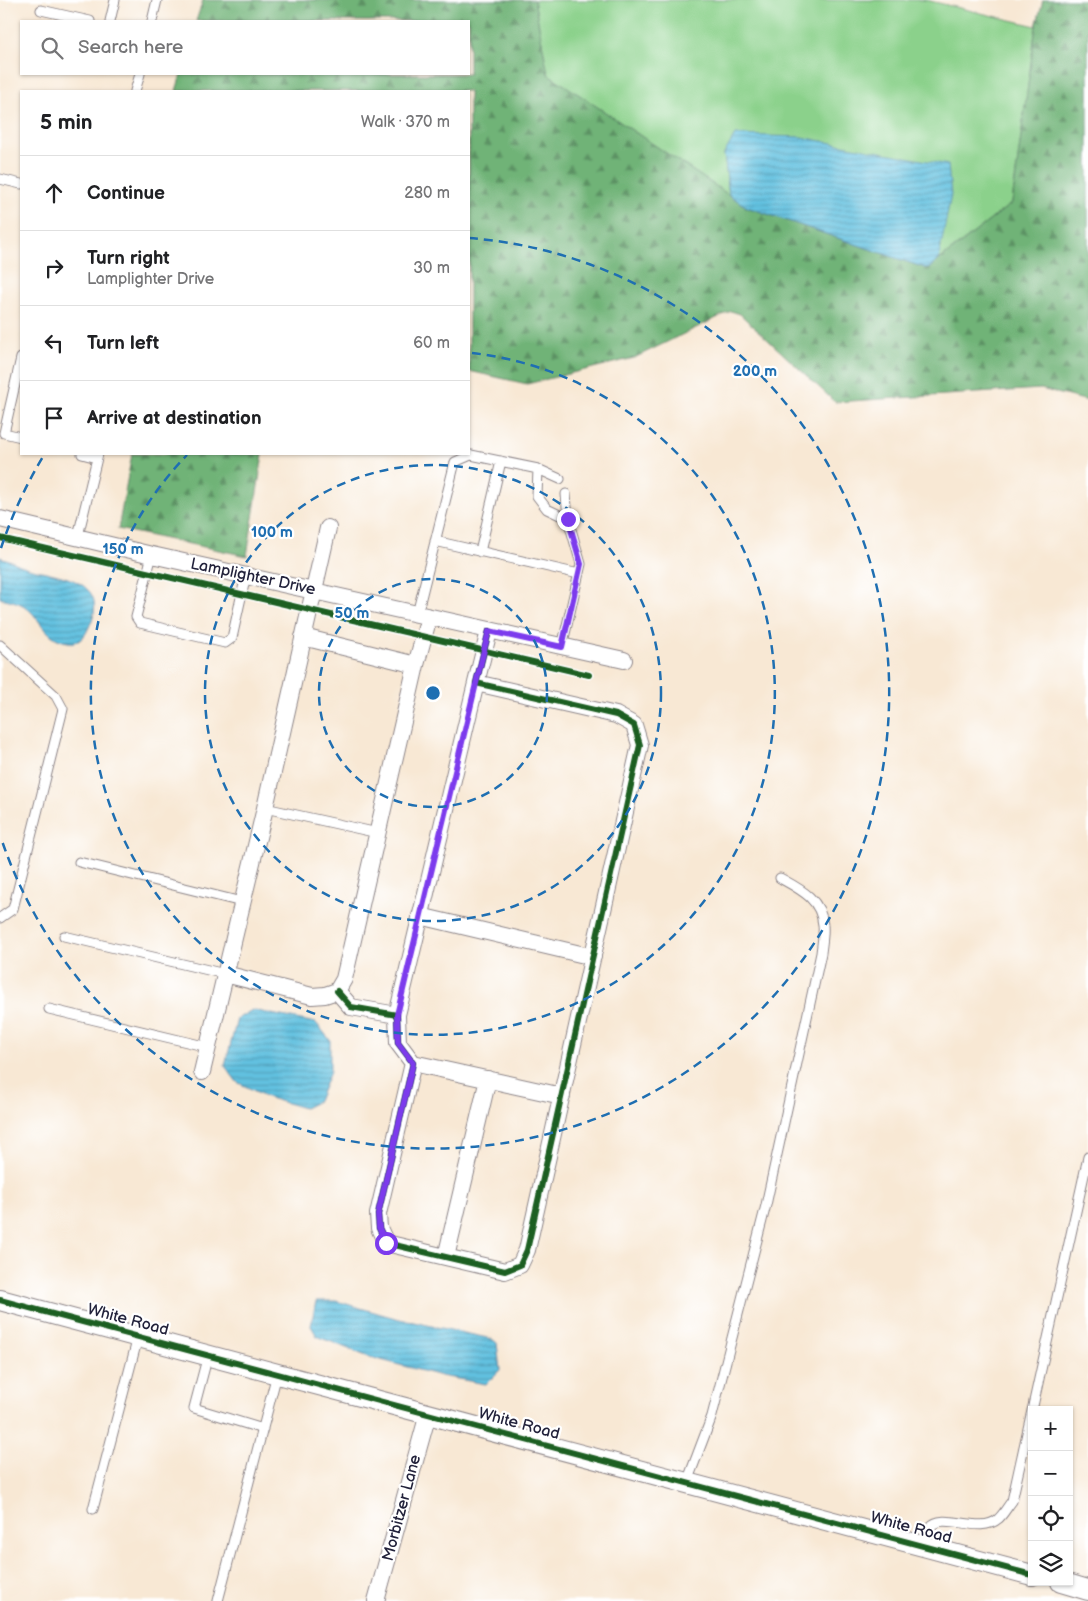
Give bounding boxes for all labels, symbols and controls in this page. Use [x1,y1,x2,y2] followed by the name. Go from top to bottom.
[20,20,470,75] search box
[38,34,66,62] icon: search
[78,36,183,59] text: Search here
[40,110,93,135] text: 5 min
[361,113,450,132] text: Walk · 370 m
[40,179,68,207] icon: ahead
[87,182,165,205] text: Continue
[404,184,450,203] text: 280 m
[87,247,170,270] text: Turn right
[40,254,68,282] icon: right
[413,259,450,278] text: 30 m
[87,270,214,289] text: Lamplighter Drive
[40,329,68,357] icon: left
[87,332,159,355] text: Turn left
[413,334,450,353] text: 60 m
[733,362,777,381] text: 200 m
[40,404,68,432] icon: arrive
[87,407,262,430] text: Arrive at destination
[557,508,580,531] route end
[251,523,293,542] text: 100 m
[102,540,144,559] text: 150 m
[189,554,318,600] street label: Lamplighter Drive
[335,604,370,623] text: 50 m
[424,684,442,702] centre of rings
[375,1232,398,1255] route start
[85,1300,171,1340] street label: White Road
[476,1404,562,1444] street label: White Road
[1028,1406,1073,1586] map controls
[1028,1406,1073,1451] button: +
[1028,1451,1073,1496] button: −
[379,1452,425,1563] street label: Morbitzer Lane
[1028,1496,1073,1541] button: locate
[868,1508,954,1548] street label: White Road
[1028,1541,1073,1586] button: layers

